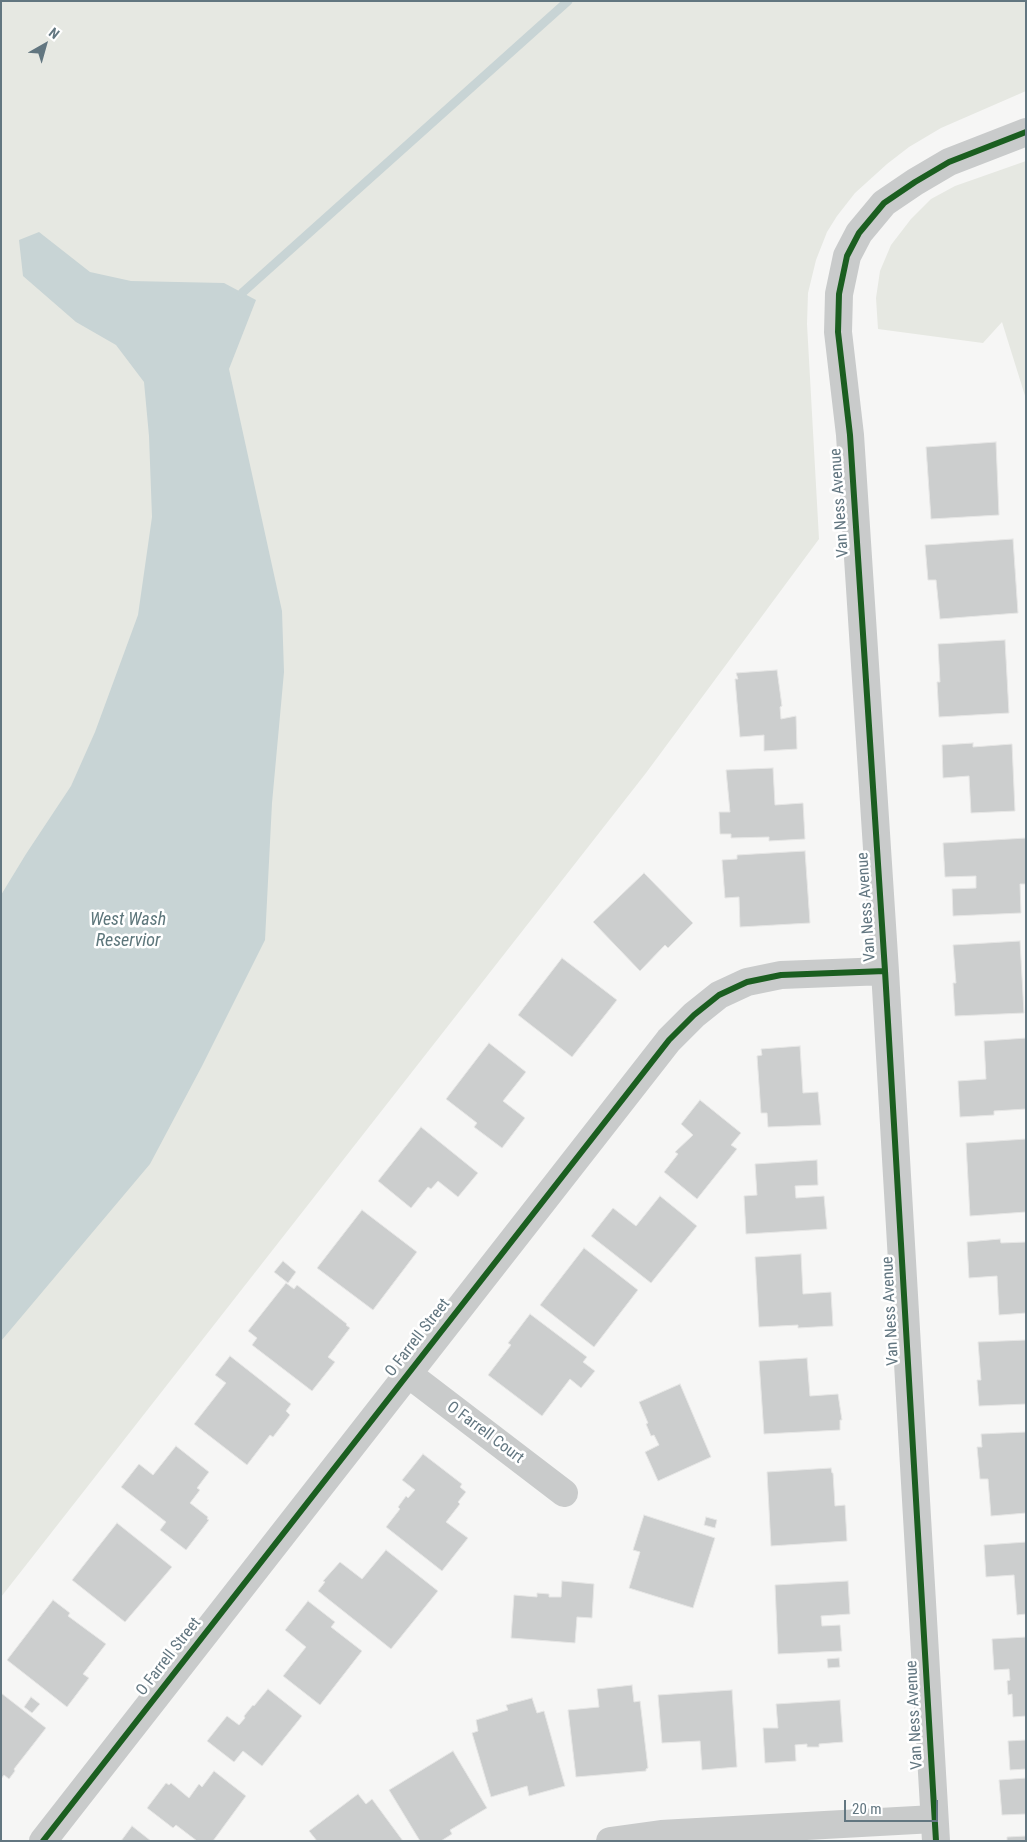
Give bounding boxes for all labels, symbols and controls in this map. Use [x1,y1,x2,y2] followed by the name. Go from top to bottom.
[20,20,70,70] north arrow
[46,24,63,42] text: N
[827,448,853,558] street label: Van Ness Avenue
[854,852,880,962] street label: Van Ness Avenue
[90,909,166,952] water label: West Wash Reservior
[879,1256,903,1366] street label: Van Ness Avenue
[382,1295,454,1381] street label: O Farrell Street
[443,1398,527,1468] street label: O Farrell Court
[133,1614,205,1700] street label: O Farrell Street
[903,1660,927,1770] street label: Van Ness Avenue
[847,1790,941,1822] scale bar
[852,1800,882,1818] text: 20 m

